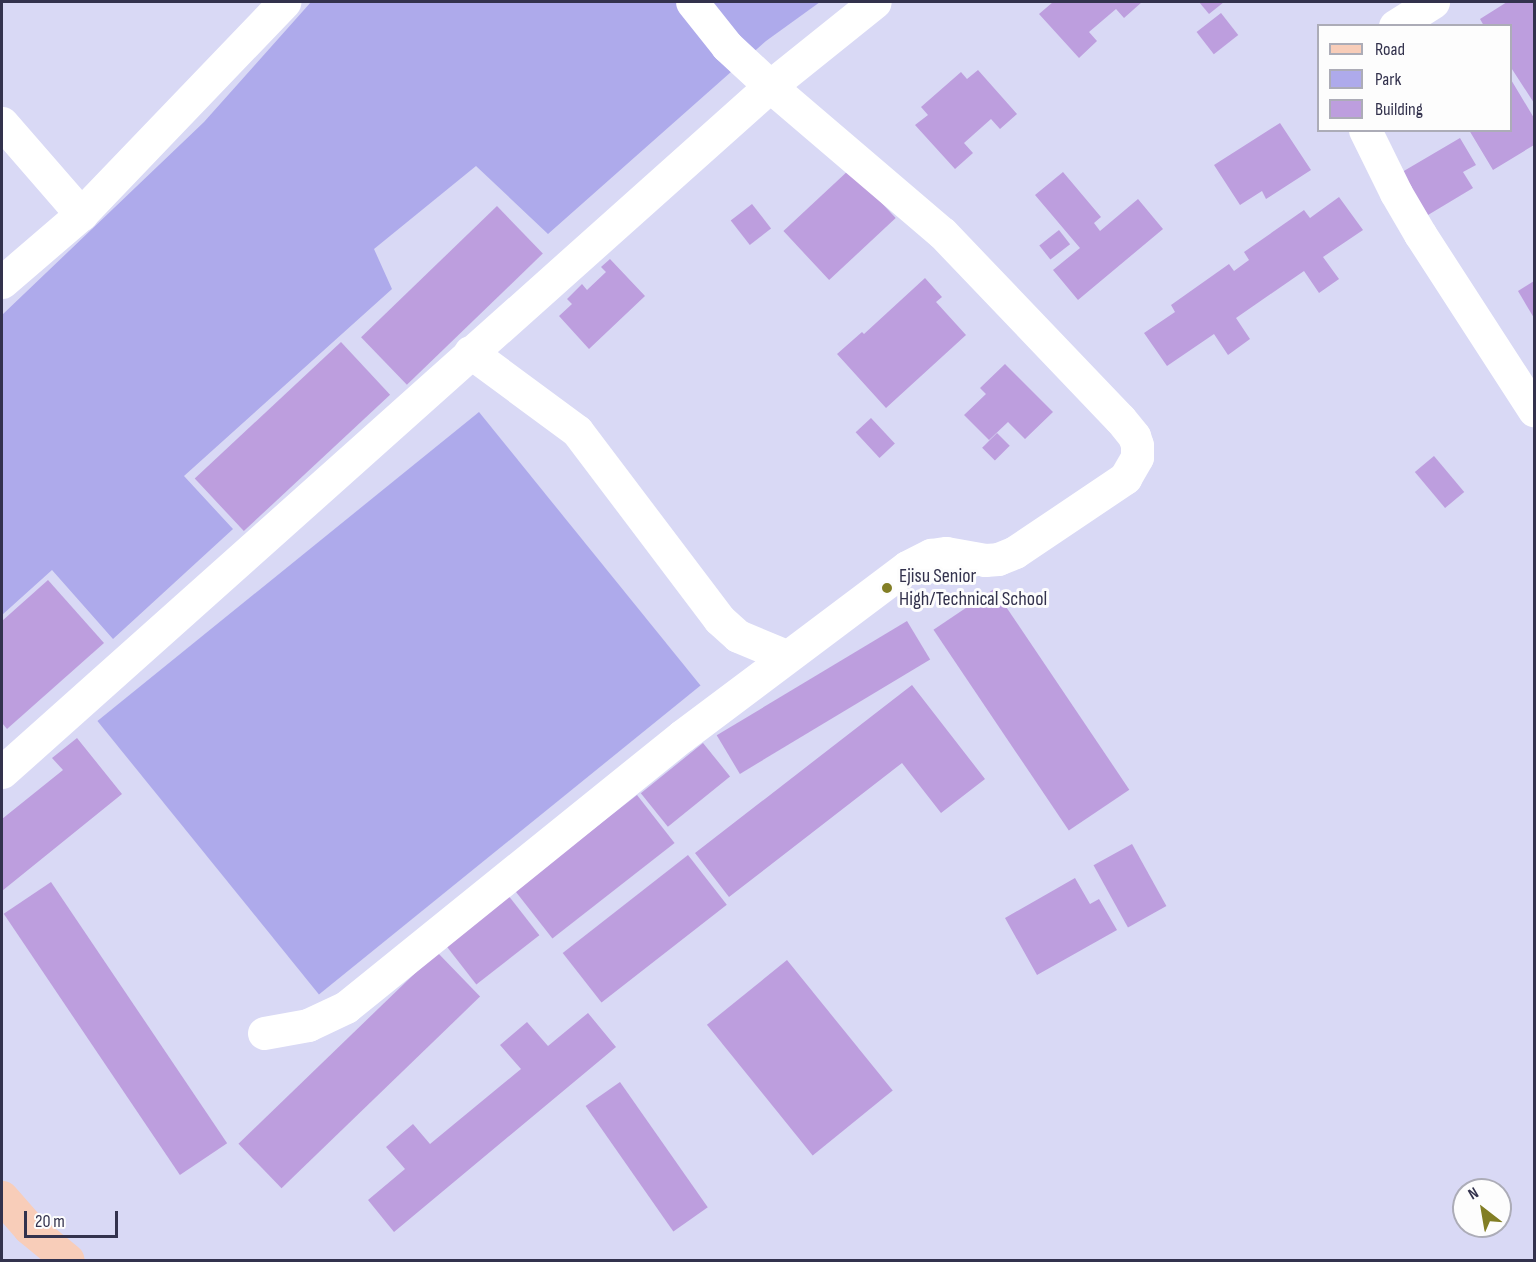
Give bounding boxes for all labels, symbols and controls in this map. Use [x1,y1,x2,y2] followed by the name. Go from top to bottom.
[1317,24,1512,132] legend
[1375,39,1405,60] text: Road
[1375,69,1401,90] text: Park
[1375,99,1423,120] text: Building
[899,564,1047,611] place label: Ejisu Senior High/Technical School
[880,581,894,595] marker: Ejisu Senior High/Technical School
[1452,1178,1512,1238] north arrow
[1465,1184,1482,1204] text: N
[27,1199,122,1237] scale bar
[35,1211,65,1232] text: 20 m

